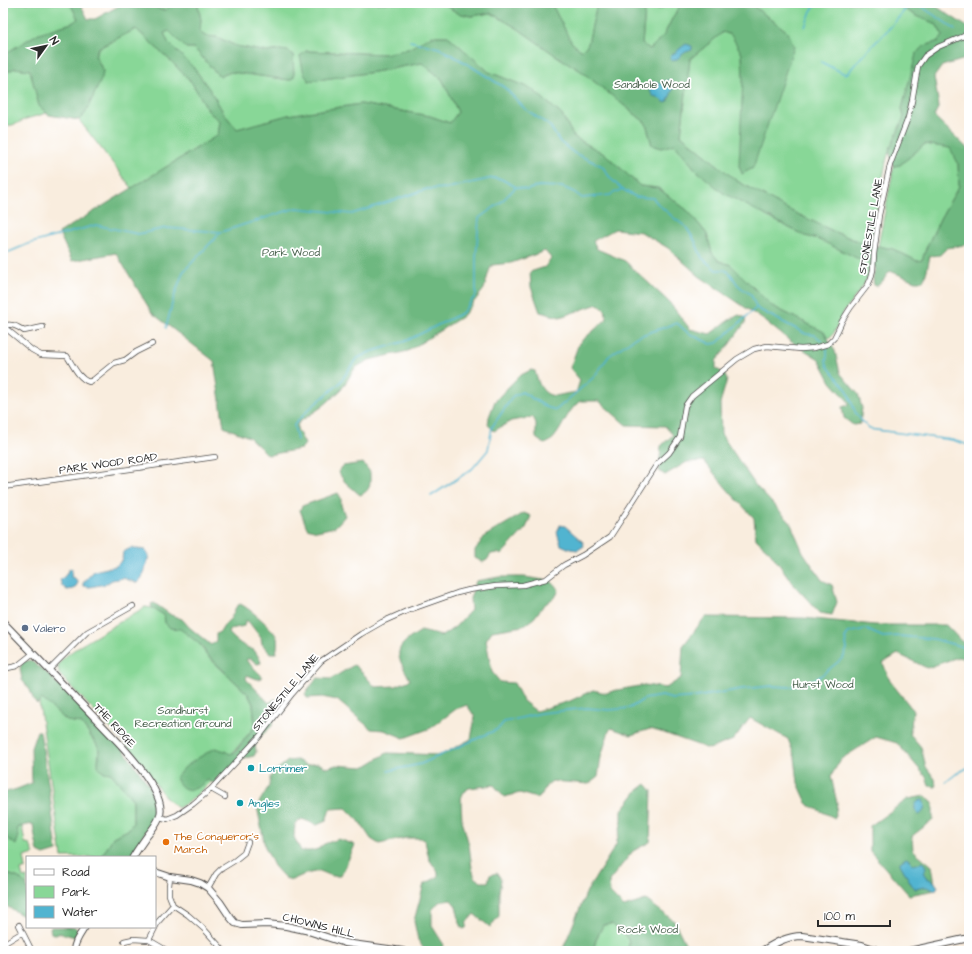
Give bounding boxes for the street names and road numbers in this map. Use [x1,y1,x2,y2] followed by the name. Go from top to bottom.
[855,177,886,275] street label: STONESTILE LANE
[58,449,158,478] street label: PARK WOOD ROAD
[248,650,323,734] street label: STONESTILE LANE
[90,700,139,751] street label: THE RIDGE
[281,909,357,942] street label: CHOWNS HILL

